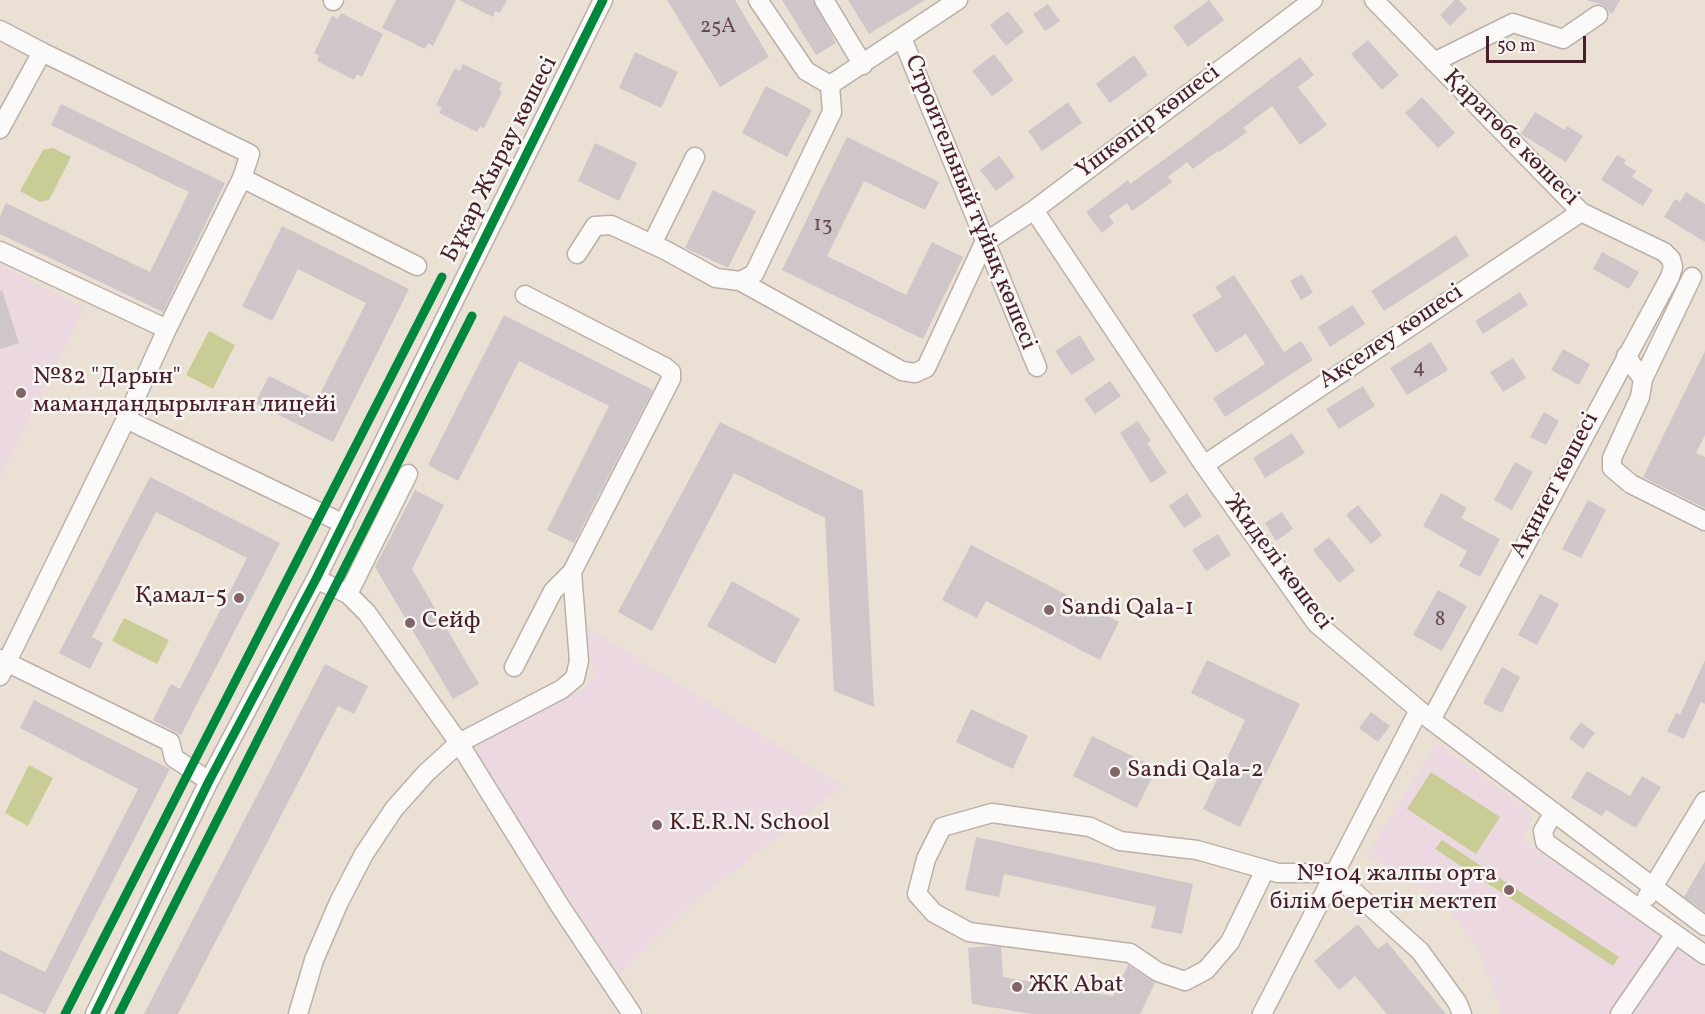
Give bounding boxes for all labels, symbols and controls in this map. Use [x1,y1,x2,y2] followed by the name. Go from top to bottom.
[700,15,736,41] house number: 25А
[1489,24,1590,62] scale bar
[1497,34,1536,59] text: 50 m
[897,51,1041,355] street label: Строительный тұйық көшесі
[437,52,565,268] street label: Бұқар Жырау көшесі
[1071,59,1227,187] street label: Үшкөпір көшесі
[1436,65,1584,213] street label: Қаратөбе көшесі
[814,213,832,239] house number: 13
[1314,279,1470,397] street label: Ақселеу көшесі
[1413,356,1425,382] house number: 4
[33,365,337,421] place label: №82 "Дарын" мамандандырылған лицейі
[14,386,28,400] marker: №82 "Дарын" мамандандырылған лицейі
[1505,408,1607,564] street label: Ақниет көшесі
[1217,489,1337,637] street label: Жиделі көшесі
[135,584,227,612] place label: Қамал-5
[232,591,246,605] marker: Қамал-5
[1061,596,1194,624] place label: Sandi Qala-1
[1042,603,1056,617] marker: Sandi Qala-1
[1435,608,1445,634] house number: 8
[422,609,480,637] place label: Сейф
[403,616,417,630] marker: Сейф
[1127,758,1264,786] place label: Sandi Qala-2
[1108,765,1122,779] marker: Sandi Qala-2
[669,811,830,839] place label: K.E.R.N. School
[650,818,664,832] marker: K.E.R.N. School
[1270,862,1497,918] place label: №104 жалпы орта білім беретін мектеп
[1502,883,1516,897] marker: №104 жалпы орта білім беретін мектеп
[1029,973,1123,1001] place label: ЖК Abat
[1010,980,1024,994] marker: ЖК Abat

